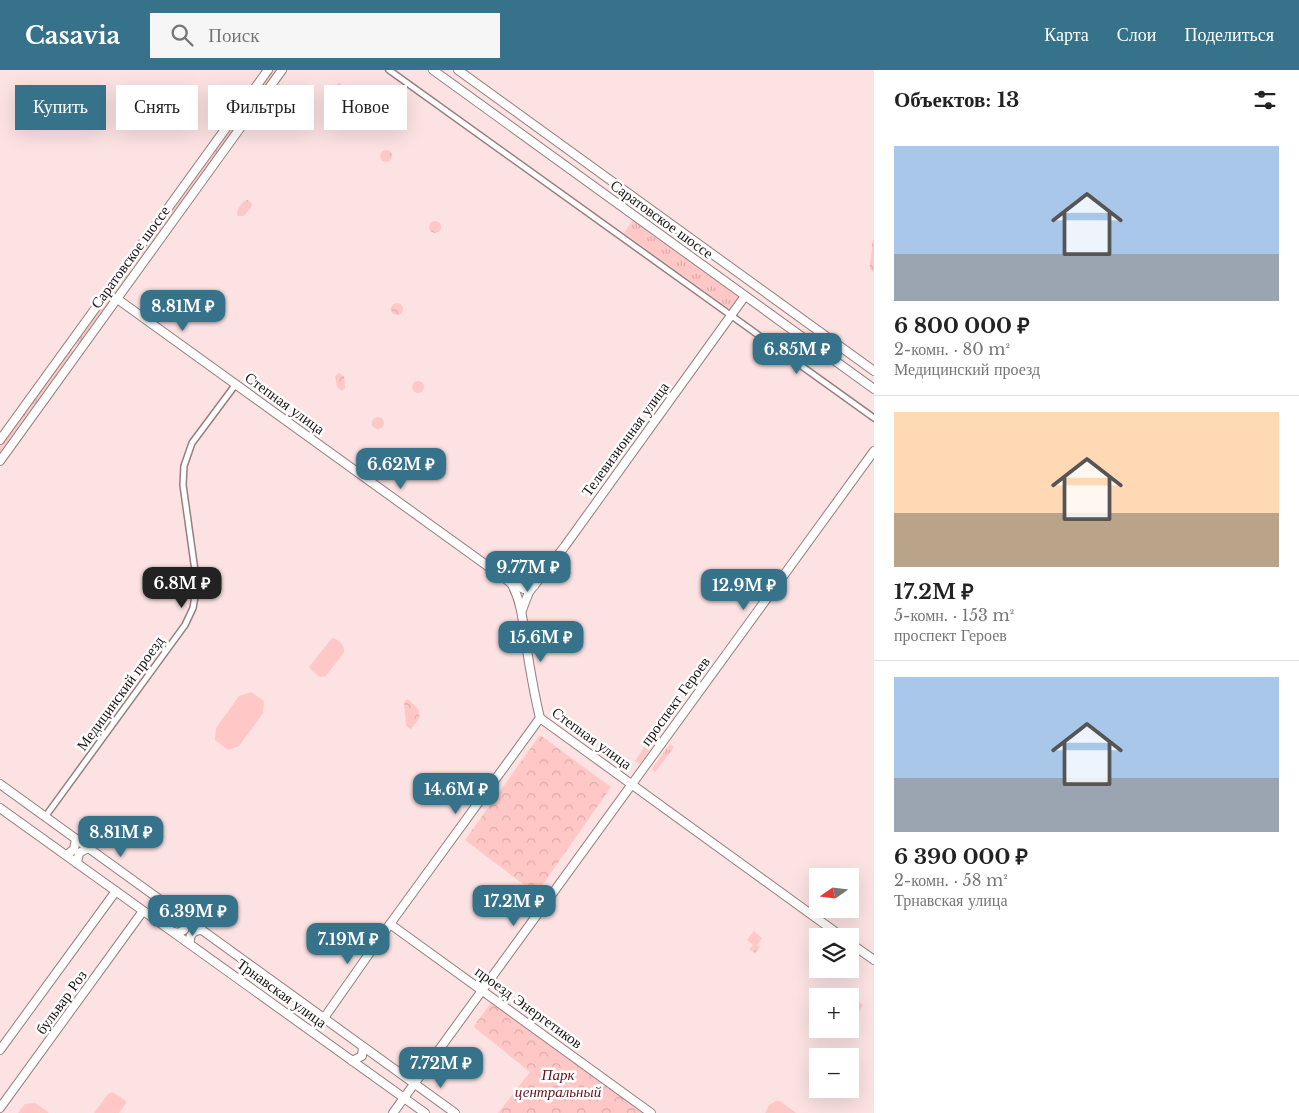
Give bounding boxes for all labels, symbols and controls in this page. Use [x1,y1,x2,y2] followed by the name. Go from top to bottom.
[150,13,500,58] search box
[25,21,120,50] text: Casavia
[168,21,196,49] icon: search
[208,24,259,47] text: Поиск
[1044,24,1089,46] text: Карта
[1117,24,1156,46] text: Слои
[1184,24,1274,46] text: Поделиться
[15,85,106,130] chip: Купить
[116,85,198,130] chip: Снять
[208,85,314,130] chip: Фильтры
[324,85,407,130] chip: Новое
[1251,86,1279,114] icon: filters
[894,87,1019,113] text: Объектов: 13
[607,175,717,263] street label: Саратовское шоссе
[1042,179,1132,269] icon: home
[86,202,174,312] street label: Саратовское шоссе
[137,290,229,332] pin: 8.81M ₽
[151,296,215,316] text: 8.81M ₽
[894,313,1030,339] text: 6 800 000 ₽
[751,332,843,375] pin: 6.85M ₽
[764,339,830,359] text: 6.85M ₽
[894,339,1010,359] text: 2-комн. · 80 m²
[894,359,1040,379] text: Медицинский проезд
[241,368,329,439] street label: Степная улица
[577,378,673,500] street label: Телевизионная улица
[1042,444,1132,534] icon: home
[355,448,447,490] pin: 6.62M ₽
[367,454,435,474] text: 6.62M ₽
[482,550,574,593] pin: 9.77M ₽
[497,557,559,577] text: 9.77M ₽
[141,566,223,609] pin: 6.8M ₽
[698,568,790,611] pin: 12.9M ₽
[154,573,211,593] text: 6.8M ₽
[712,575,776,595] text: 12.9M ₽
[894,579,974,605] text: 17.2M ₽
[894,605,1014,625] text: 5-комн. · 153 m²
[495,620,587,663] pin: 15.6M ₽
[894,625,1007,645] text: проспект Героев
[509,627,573,647] text: 15.6M ₽
[72,632,168,754] street label: Медицинский проезд
[636,653,714,749] street label: проспект Героев
[548,703,636,774] street label: Степная улица
[1042,709,1132,799] icon: home
[410,772,502,815] pin: 14.6M ₽
[424,779,488,799] text: 14.6M ₽
[75,816,167,858] pin: 8.81M ₽
[89,822,153,842] text: 8.81M ₽
[894,844,1028,870] text: 6 390 000 ₽
[809,868,859,918] north arrow
[809,868,859,1098] map controls
[894,870,1008,890] text: 2-комн. · 58 m²
[468,884,560,927] pin: 17.2M ₽
[894,890,1007,910] text: Трнавская улица
[484,891,544,911] text: 17.2M ₽
[147,894,239,937] pin: 6.39M ₽
[159,901,227,921] text: 6.39M ₽
[302,922,394,965] pin: 7.19M ₽
[809,928,859,978] button: layers
[317,929,379,949] text: 7.19M ₽
[233,954,331,1032] street label: Трнавская улица
[472,962,586,1052] street label: проезд Энергетиков
[31,966,91,1038] street label: бульвар Роз
[809,988,859,1038] button: +
[395,1046,487,1089] pin: 7.72M ₽
[809,1048,859,1098] button: −
[410,1053,472,1073] text: 7.72M ₽
[515,1065,602,1101] park label: Парк центральный

